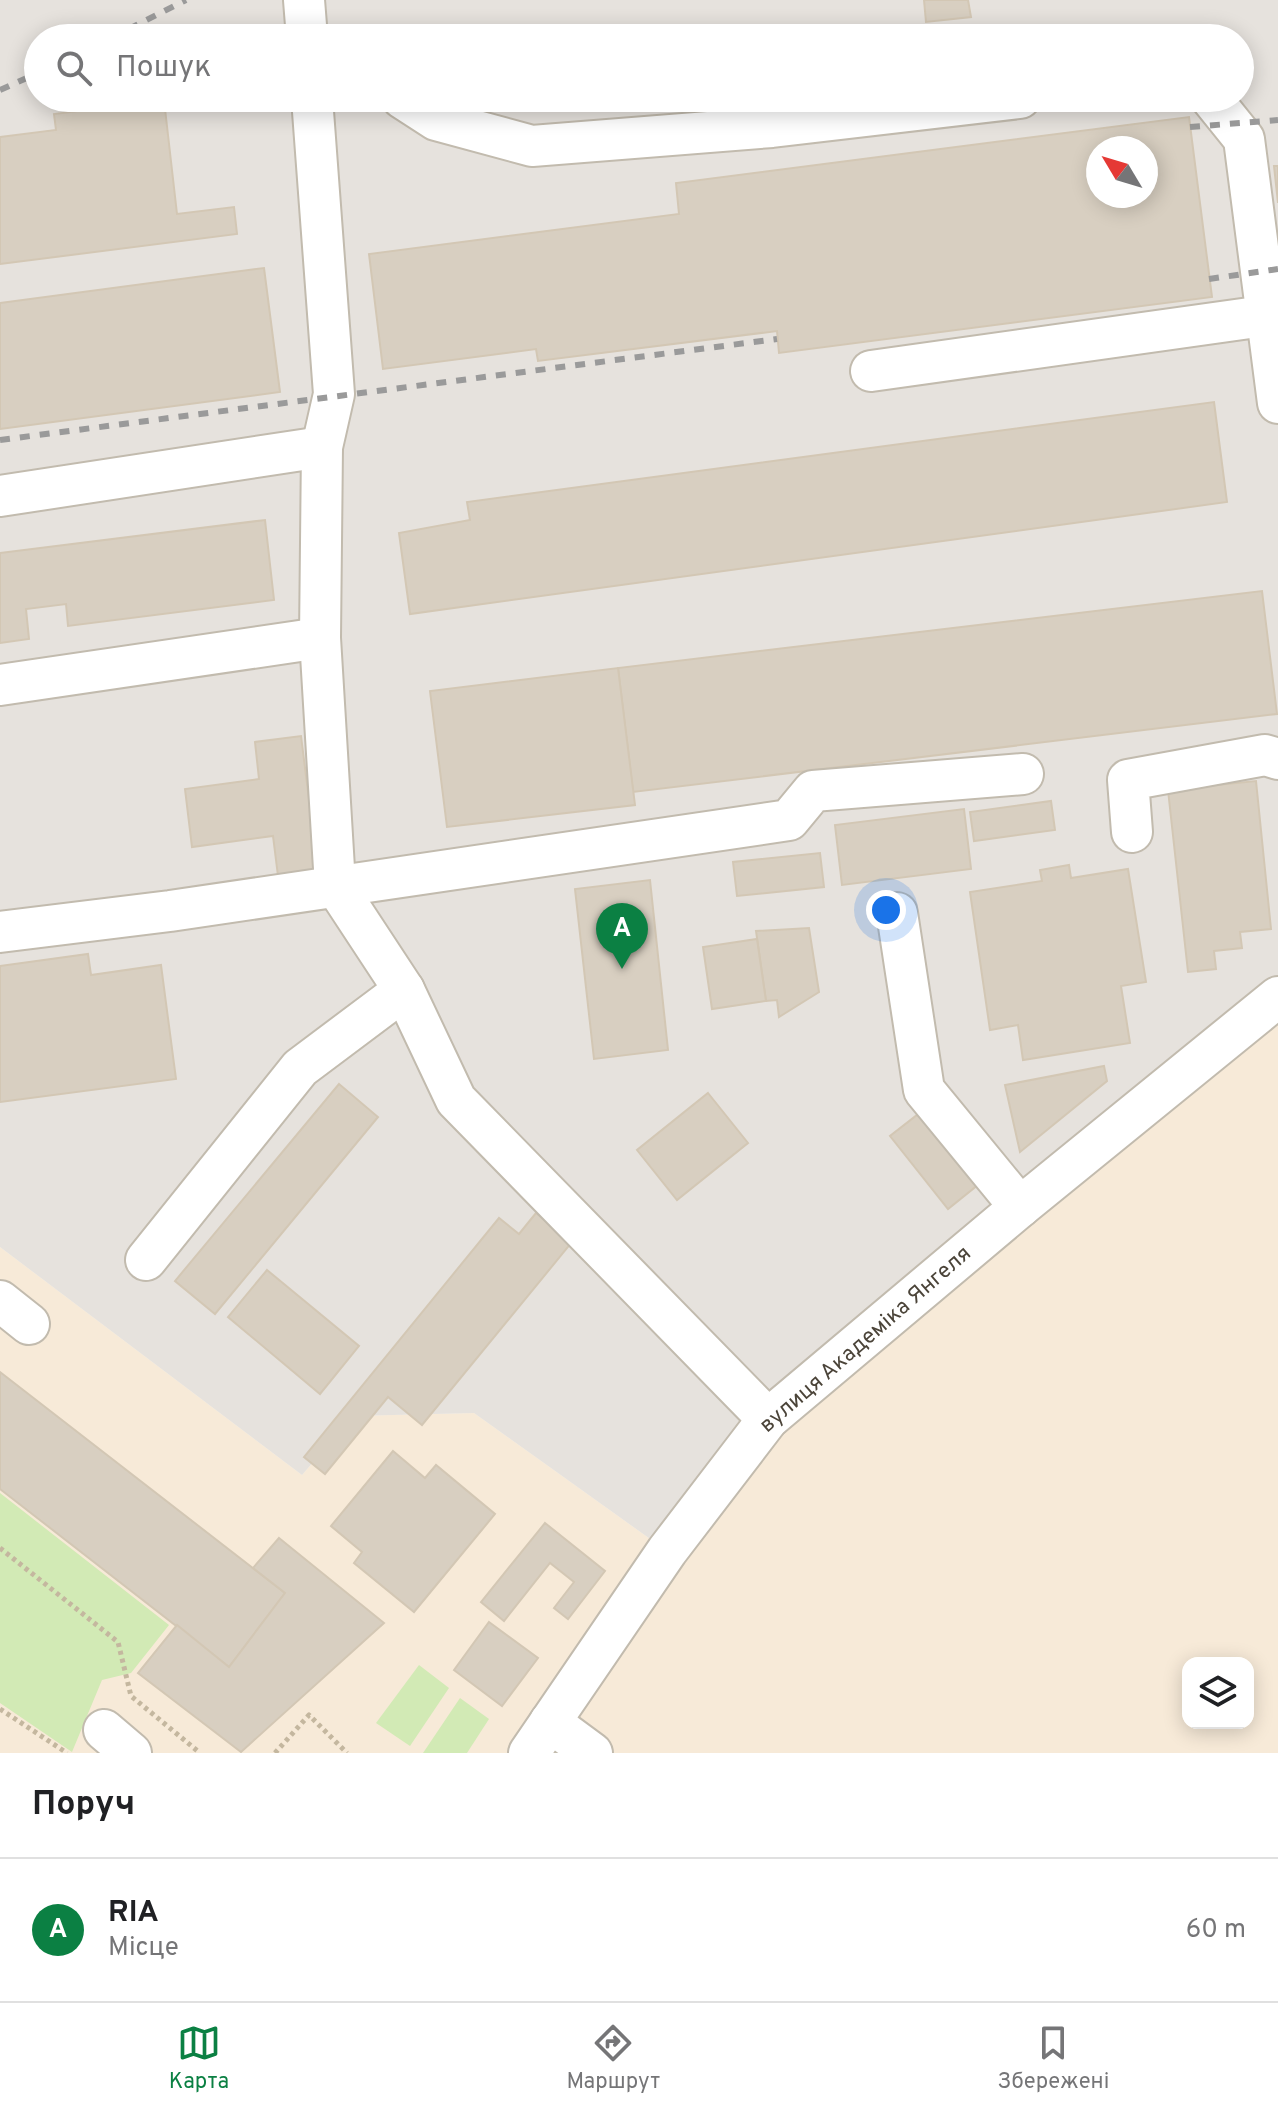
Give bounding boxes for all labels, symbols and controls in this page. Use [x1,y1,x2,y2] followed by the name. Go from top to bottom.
[24,24,1254,112] search box
[52,46,96,90] icon: search
[116,50,211,87] text: Пошук
[1086,136,1158,208] north arrow
[866,890,906,930] your location
[596,903,648,969] pin: A
[755,1241,977,1439] street label: вулиця Академіка Янгеля
[1182,1657,1254,1729] map controls
[1182,1657,1254,1729] button: layers
[32,1784,135,1827] text: Поруч
[108,1895,159,1932] text: RIA
[49,1914,67,1947] text: A
[1186,1914,1246,1947] text: 60 m
[108,1932,179,1965] text: Місце
[169,2021,229,2096] tab: Карта
[567,2021,660,2096] tab: Маршрут
[998,2021,1109,2096] tab: Збережені

